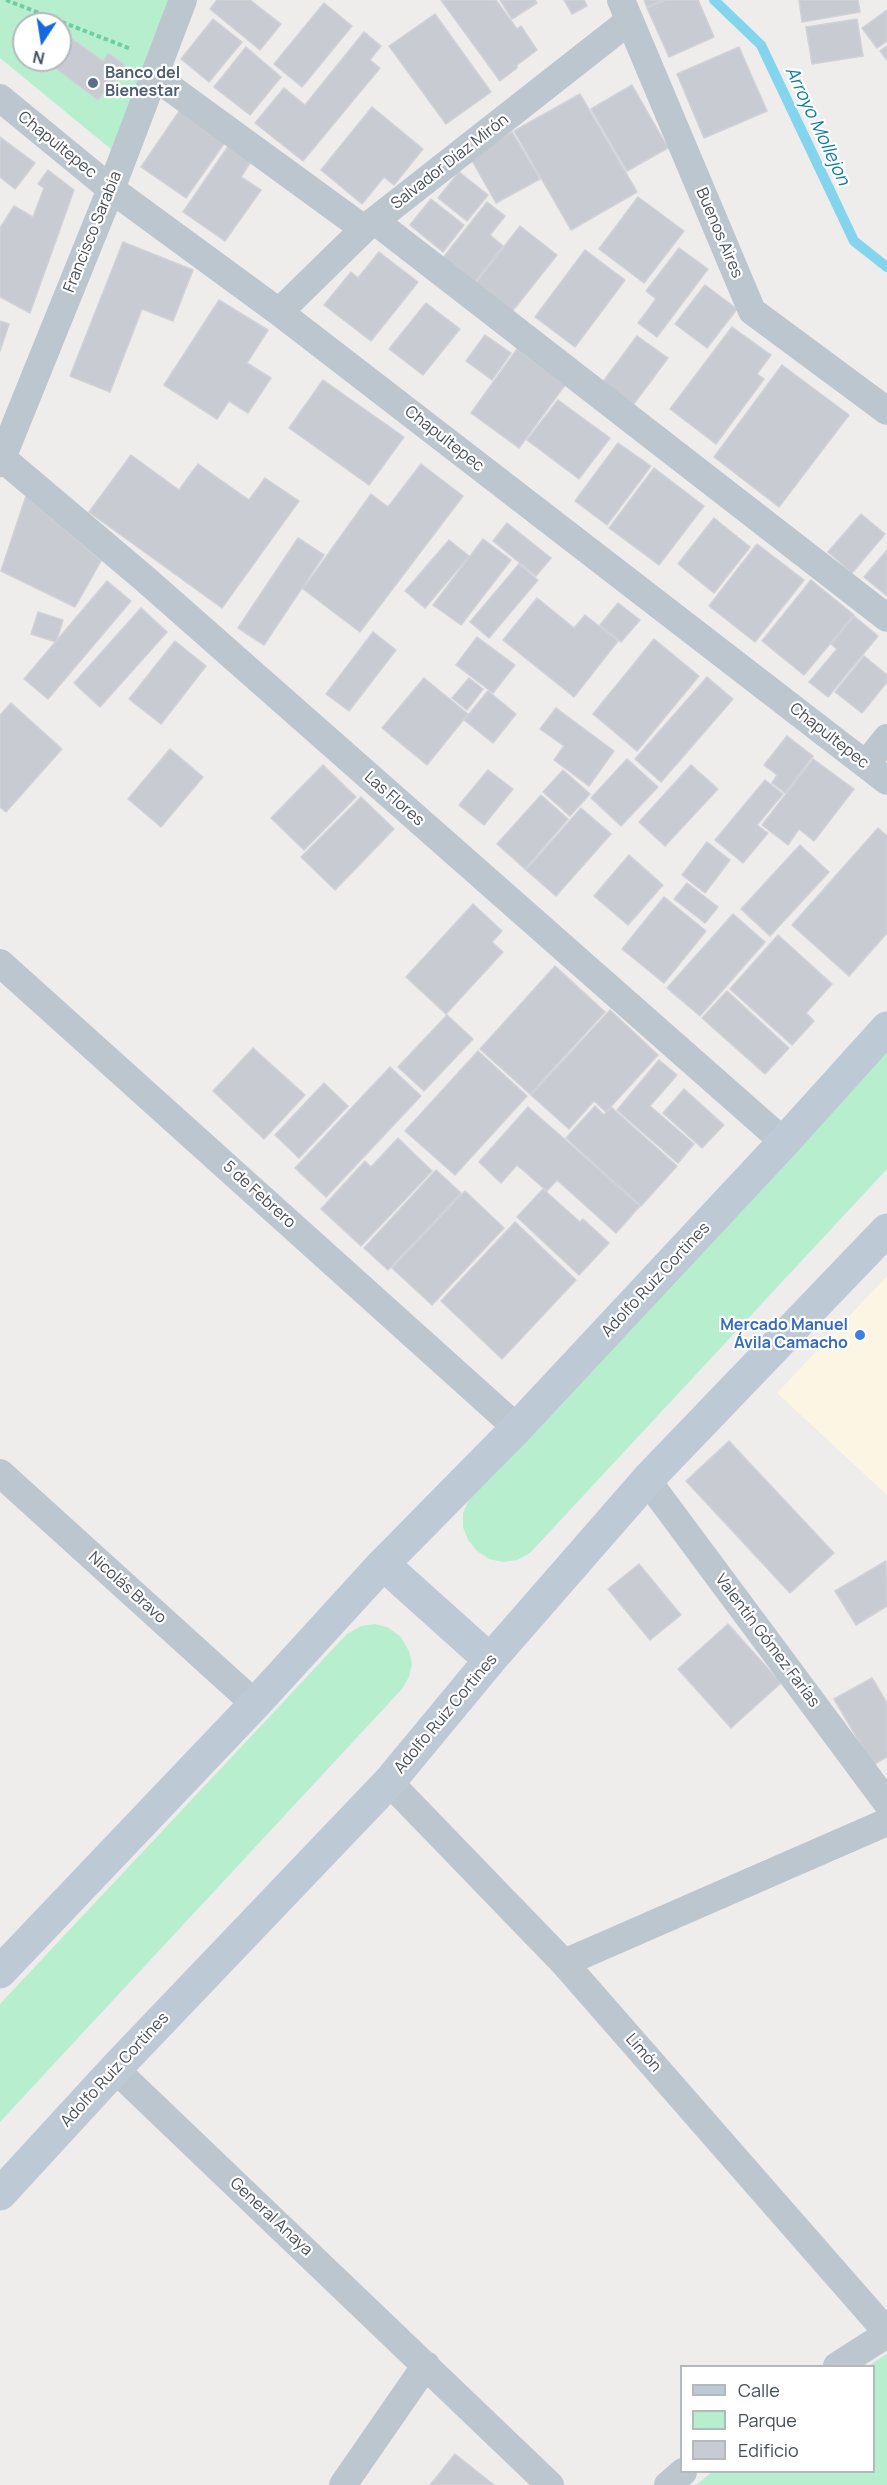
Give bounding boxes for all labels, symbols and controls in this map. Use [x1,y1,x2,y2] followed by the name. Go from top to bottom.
[12,12,72,72] north arrow
[31,46,47,70] text: N
[780,63,854,189] water label: Arroyo Mollejon
[105,64,180,102] place label: Banco del Bienestar
[86,76,100,90] marker: Banco del Bienestar
[14,108,100,182] street label: Chapultepec
[387,110,513,214] street label: Salvador Díaz Mirón
[60,169,126,295] street label: Francisco Sarabia
[691,185,747,281] street label: Buenos Aires
[400,402,488,476] street label: Chapultepec
[785,699,873,773] street label: Chapultepec
[360,768,428,830] street label: Las Flores
[219,1157,299,1233] street label: 5 de Febrero
[598,1219,714,1341] street label: Adolfo Ruiz Cortines
[720,1316,848,1354] place label: Mercado Manuel Ávila Camacho
[853,1328,867,1342] marker: Mercado Manuel Ávila Camacho
[84,1548,170,1628] street label: Nicolás Bravo
[711,1571,823,1711] street label: Valentín Gómez Farías
[390,1650,502,1778] street label: Adolfo Ruiz Cortines
[57,2009,173,2131] street label: Adolfo Ruiz Cortines
[621,2030,665,2076] street label: Limón
[226,2174,316,2260] street label: General Anaya
[680,2365,875,2473] legend
[738,2378,780,2402] text: Calle
[738,2408,797,2432] text: Parque
[738,2438,799,2462] text: Edificio

